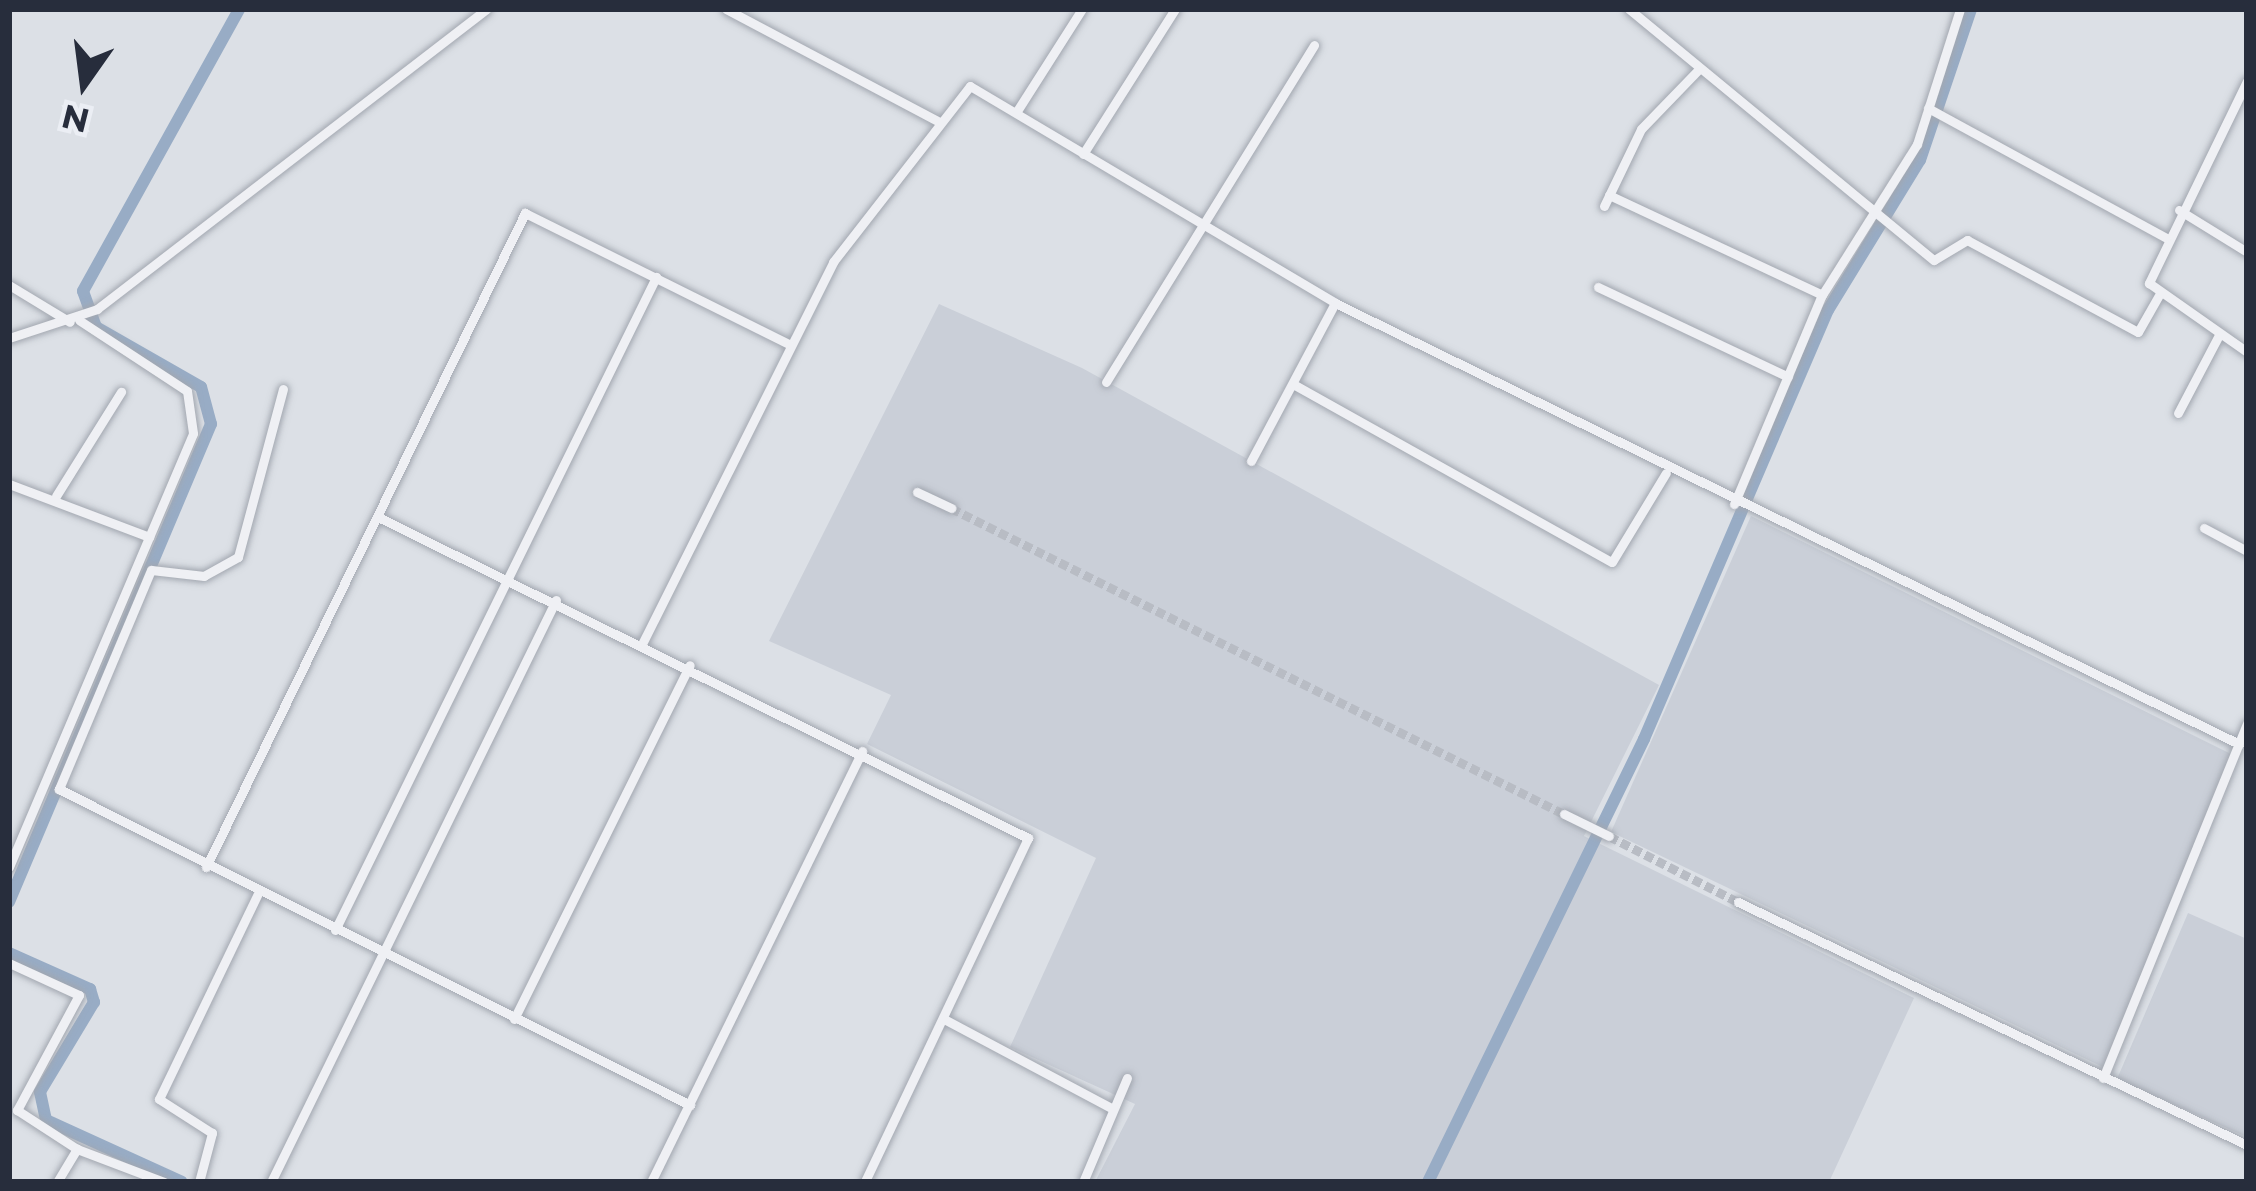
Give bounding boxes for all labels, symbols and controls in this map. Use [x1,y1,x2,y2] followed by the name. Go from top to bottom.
[24,24,144,144] north arrow
[58,96,93,142] text: N

